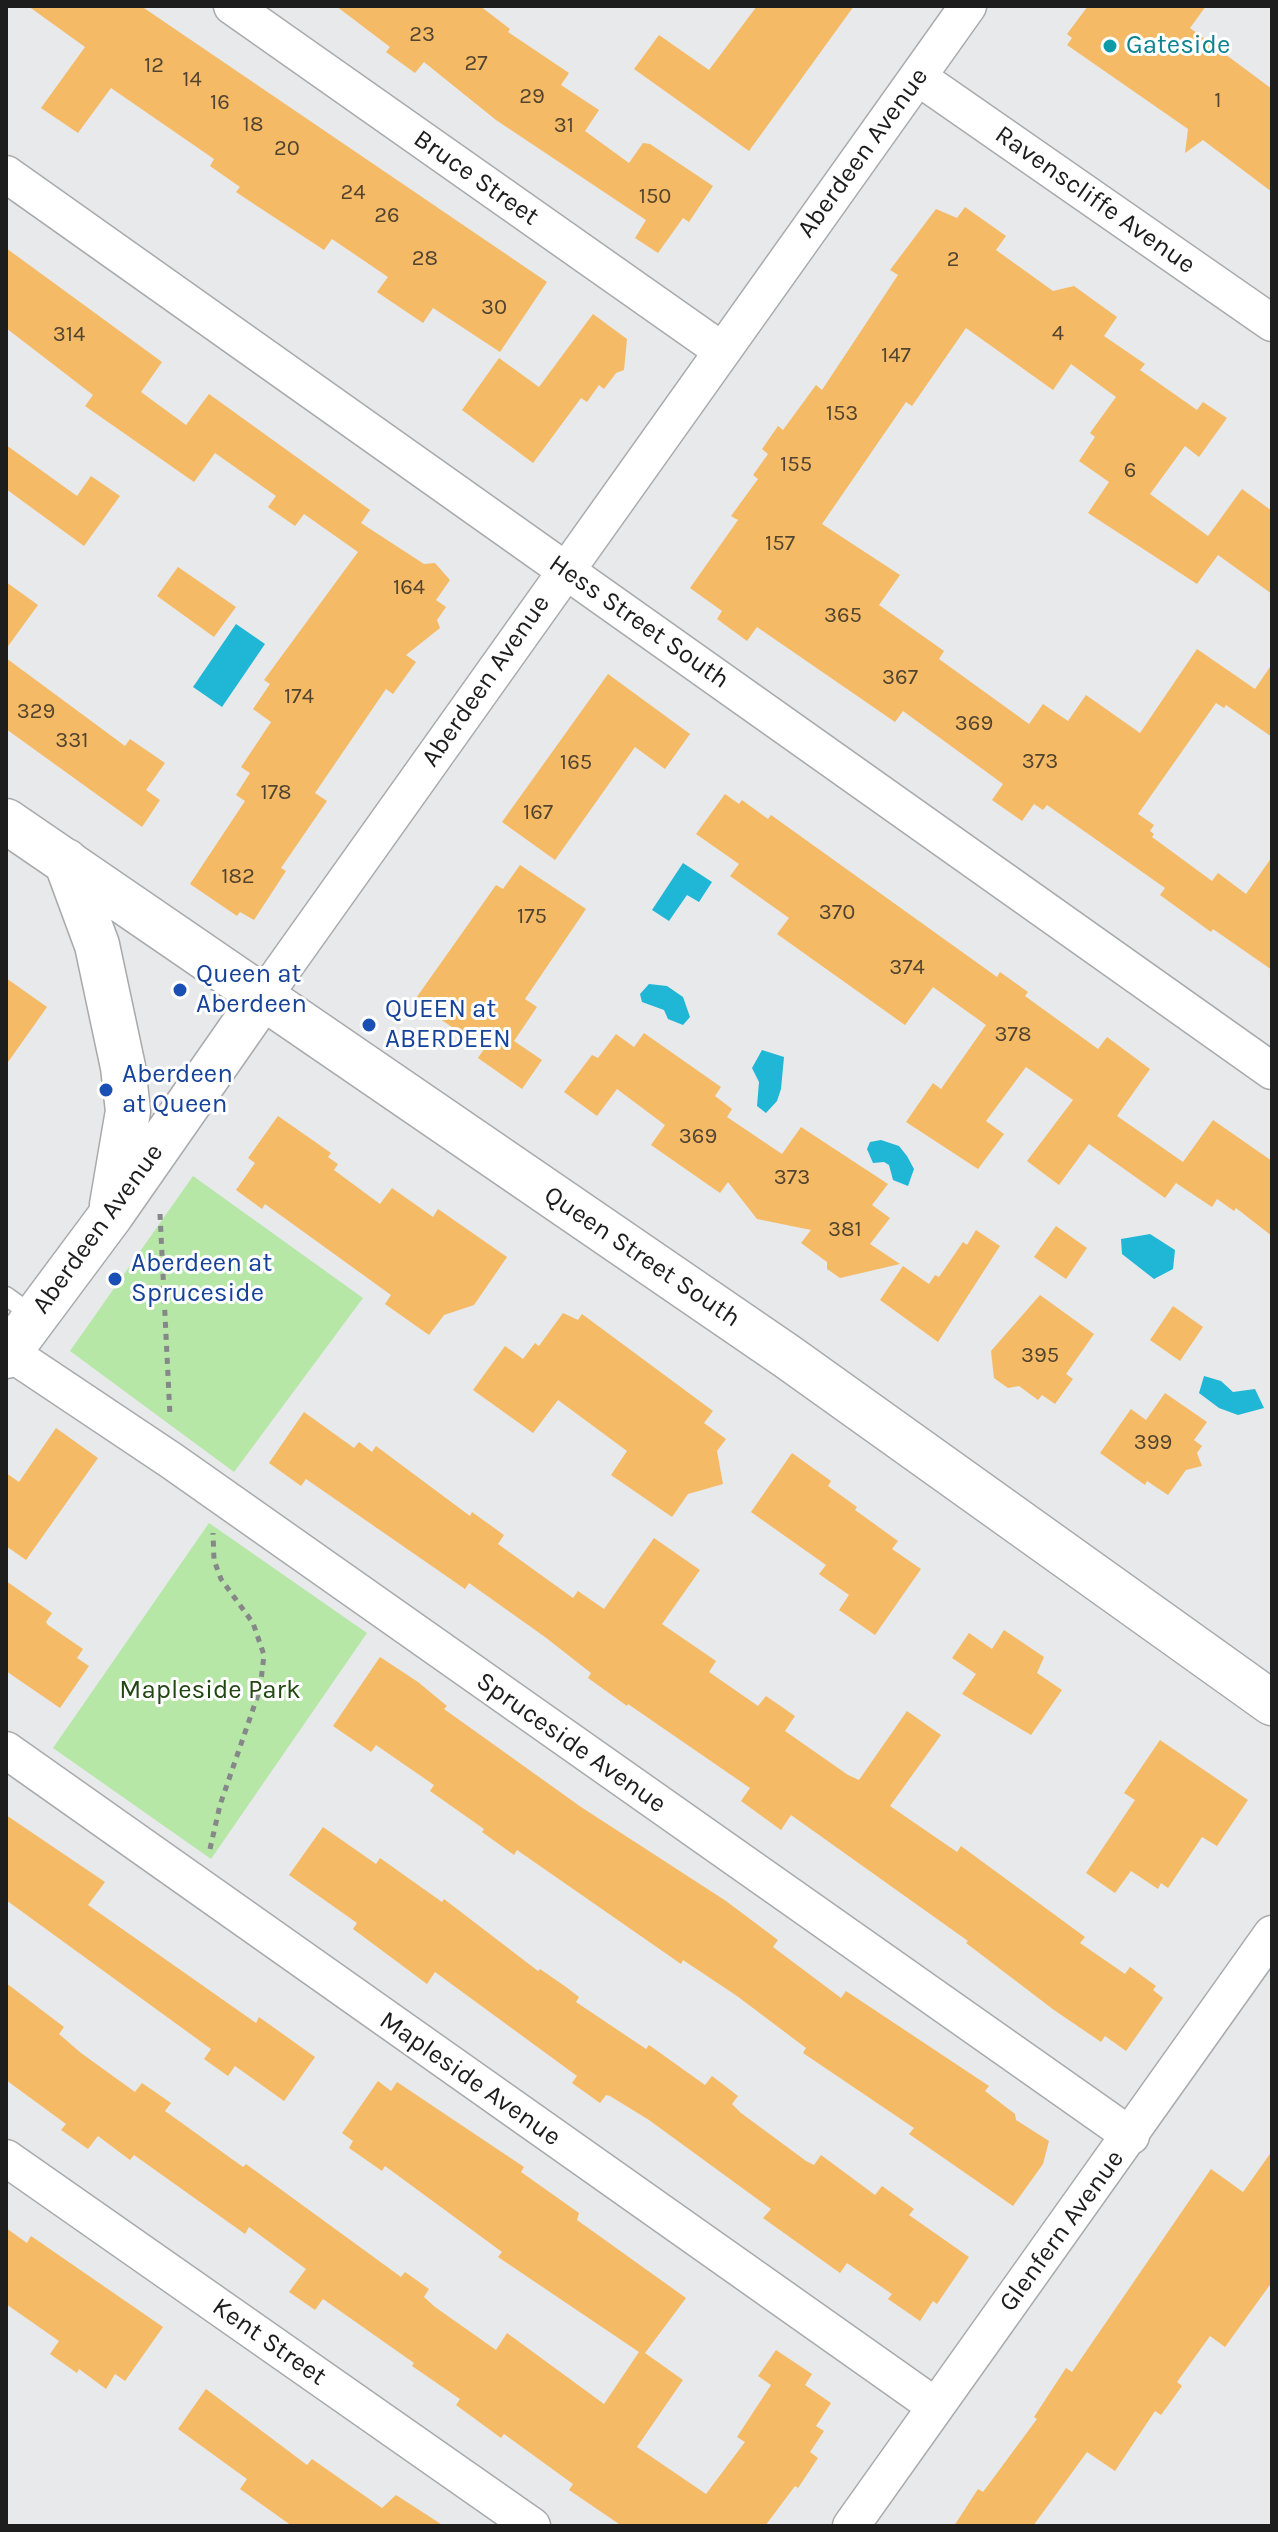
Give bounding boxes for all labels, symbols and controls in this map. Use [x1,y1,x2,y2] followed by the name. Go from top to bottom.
[409,22,435,48] house number: 23
[1126,30,1230,62] place label: Gateside
[1101,37,1119,55] marker: Gateside
[464,51,488,77] house number: 27
[144,53,164,79] house number: 12
[791,62,935,244] street label: Aberdeen Avenue
[182,67,202,93] house number: 14
[519,84,545,110] house number: 29
[1214,88,1222,114] house number: 1
[210,90,230,116] house number: 16
[243,112,263,138] house number: 18
[554,113,574,139] house number: 31
[989,119,1201,281] street label: Ravenscliffe Avenue
[407,123,545,233] street label: Bruce Street
[274,136,300,162] house number: 20
[340,180,366,206] house number: 24
[639,184,671,210] house number: 150
[374,203,400,229] house number: 26
[412,246,438,272] house number: 28
[947,247,959,273] house number: 2
[481,295,507,321] house number: 30
[1052,321,1064,347] house number: 4
[53,322,85,348] house number: 314
[881,343,911,369] house number: 147
[826,401,858,427] house number: 153
[780,452,812,478] house number: 155
[1124,458,1136,484] house number: 6
[765,531,795,557] house number: 157
[543,548,735,696] street label: Hess Street South
[393,575,425,601] house number: 164
[415,589,557,773] street label: Aberdeen Avenue
[824,603,862,629] house number: 365
[882,665,918,691] house number: 367
[284,684,314,710] house number: 174
[17,699,55,725] house number: 329
[955,711,993,737] house number: 369
[55,728,89,754] house number: 331
[1022,749,1058,775] house number: 373
[560,750,592,776] house number: 165
[260,780,292,806] house number: 178
[523,800,553,826] house number: 167
[221,864,255,890] house number: 182
[819,900,855,926] house number: 370
[517,904,547,930] house number: 175
[889,955,925,981] house number: 374
[196,959,307,1020] place label: Queen at Aberdeen
[171,981,189,999] marker: Queen at Aberdeen
[385,994,511,1056] place label: QUEEN at ABERDEEN
[360,1016,378,1034] marker: QUEEN at ABERDEEN
[995,1022,1031,1048] house number: 378
[122,1059,233,1120] place label: Aberdeen at Queen
[97,1081,115,1099] marker: Aberdeen at Queen
[679,1124,717,1150] house number: 369
[26,1138,170,1320] street label: Aberdeen Avenue
[774,1165,810,1191] house number: 373
[538,1180,746,1334] street label: Queen Street South
[828,1217,862,1243] house number: 381
[131,1248,272,1310] place label: Aberdeen at Spruceside
[106,1270,124,1288] marker: Aberdeen at Spruceside
[1021,1343,1059,1369] house number: 395
[1134,1430,1172,1456] house number: 399
[470,1666,672,1820] street label: Spruceside Avenue
[119,1675,301,1707] park label: Mapleside Park
[373,2005,567,2153] street label: Mapleside Avenue
[993,2144,1131,2318] street label: Glenfern Avenue
[206,2291,332,2393] street label: Kent Street

